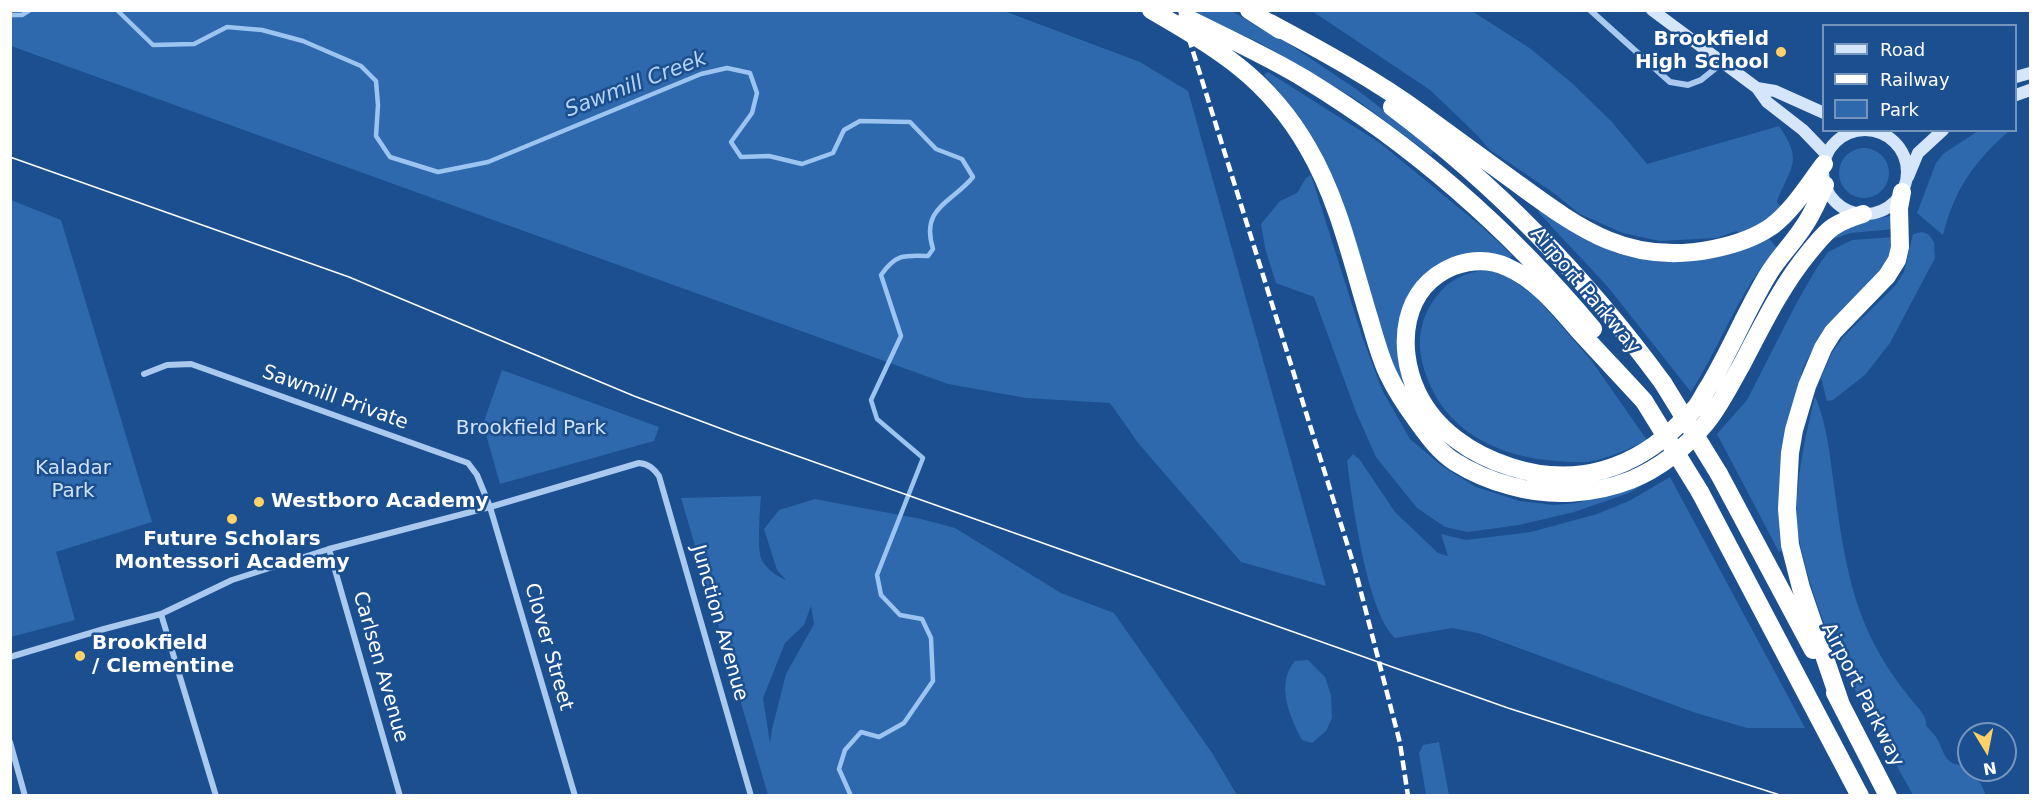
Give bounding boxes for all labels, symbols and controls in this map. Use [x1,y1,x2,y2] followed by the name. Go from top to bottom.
[1822,24,2017,132] legend
[1635,28,1769,75] place label: Brookfield High School
[1880,39,1925,60] text: Road
[1774,45,1788,59] marker: Brookfield High School
[562,46,710,124] water label: Sawmill Creek
[1880,69,1950,90] text: Railway
[1880,99,1919,120] text: Park
[1525,223,1645,359] street label: Airport Parkway
[259,360,411,436] street label: Sawmill Private
[456,417,606,441] park label: Brookfield Park
[35,457,111,504] park label: Kaladar Park
[271,490,489,514] place label: Westboro Academy
[252,495,266,509] marker: Westboro Academy
[225,512,239,526] marker: Future Scholars Montessori Academy
[115,528,349,575] place label: Future Scholars Montessori Academy
[685,542,753,704] street label: Junction Avenue
[518,581,578,713] street label: Clover Street
[347,589,413,745] street label: Carlsen Avenue
[1815,619,1909,771] street label: Airport Parkway
[92,632,234,679] place label: Brookfield / Clementine
[73,649,87,663] marker: Brookfield / Clementine
[1957,722,2017,782] north arrow
[1982,758,1998,779] text: N

